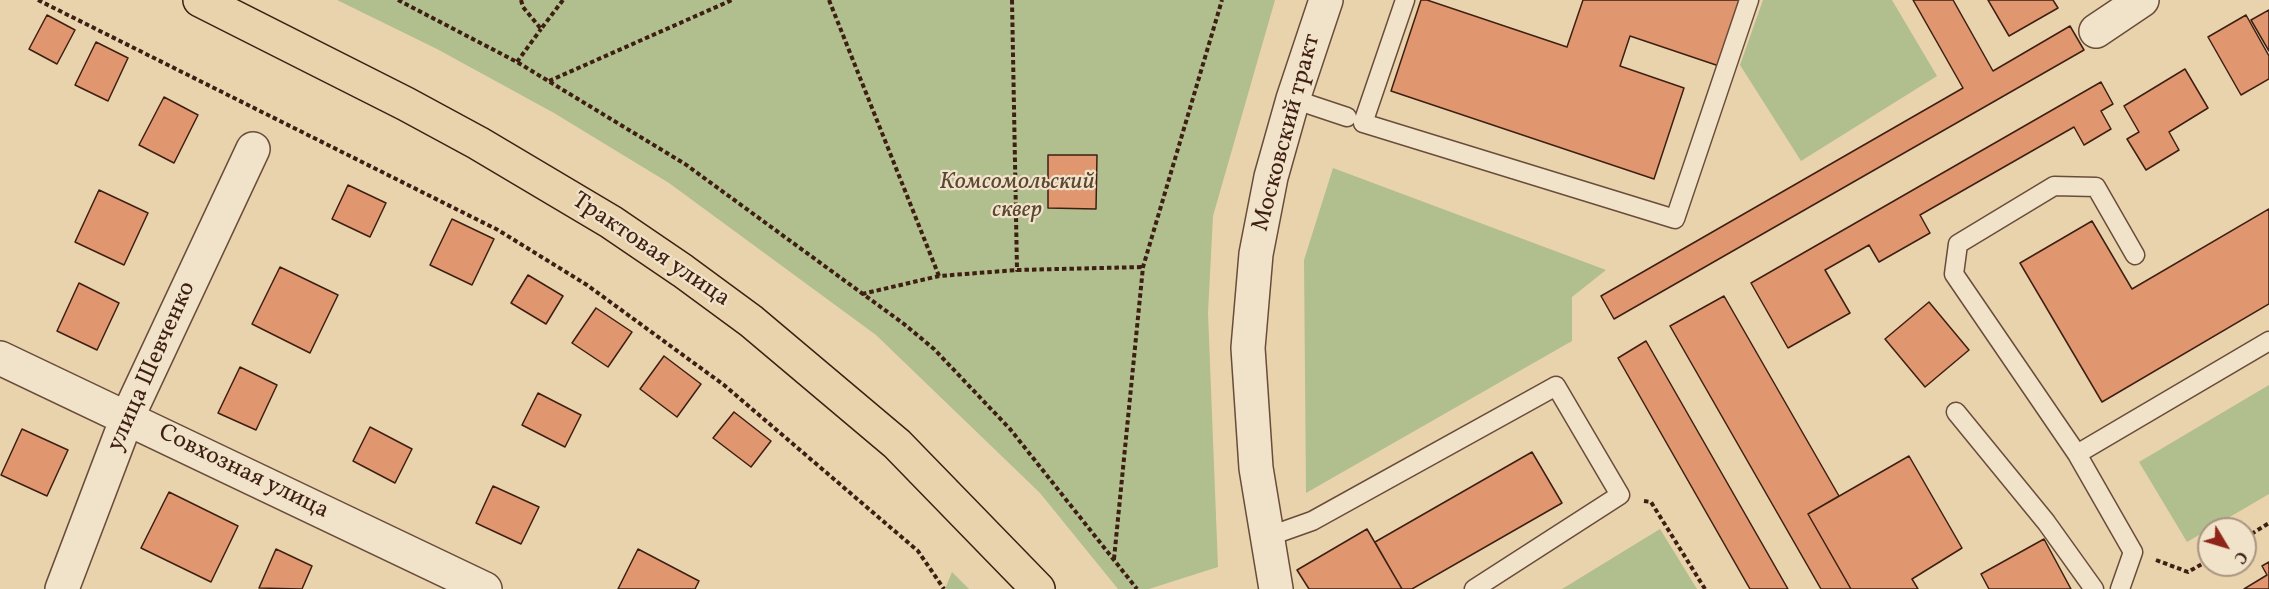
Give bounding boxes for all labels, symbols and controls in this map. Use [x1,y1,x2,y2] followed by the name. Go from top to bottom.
[1248,31,1328,235] street label: Московский тракт
[939,170,1095,226] park label: Комсомольский сквер
[565,187,735,315] street label: Трактовая улица
[103,278,203,456] street label: улица Шевченко
[153,419,333,527] street label: Совхозная улица
[2197,517,2257,577] north arrow
[2228,546,2251,568] text: С

